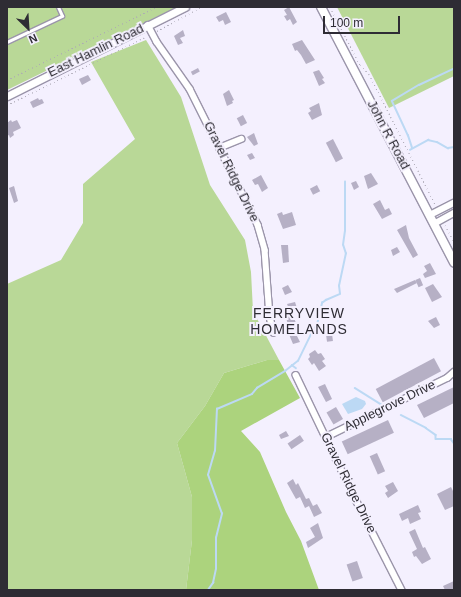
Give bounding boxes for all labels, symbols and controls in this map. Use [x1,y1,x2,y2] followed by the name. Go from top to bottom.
[8,8,48,48] north arrow
[325,8,402,34] scale bar
[330,16,363,30] text: 100 m
[45,21,147,81] street label: East Hamlin Road
[27,32,39,46] text: N
[363,98,413,172] street label: John R Road
[200,119,262,225] street label: Gravel Ridge Drive
[250,305,348,338] district label: FERRYVIEW HOMELANDS
[342,377,438,435] street label: Applegrove Drive
[317,430,379,536] street label: Gravel Ridge Drive

